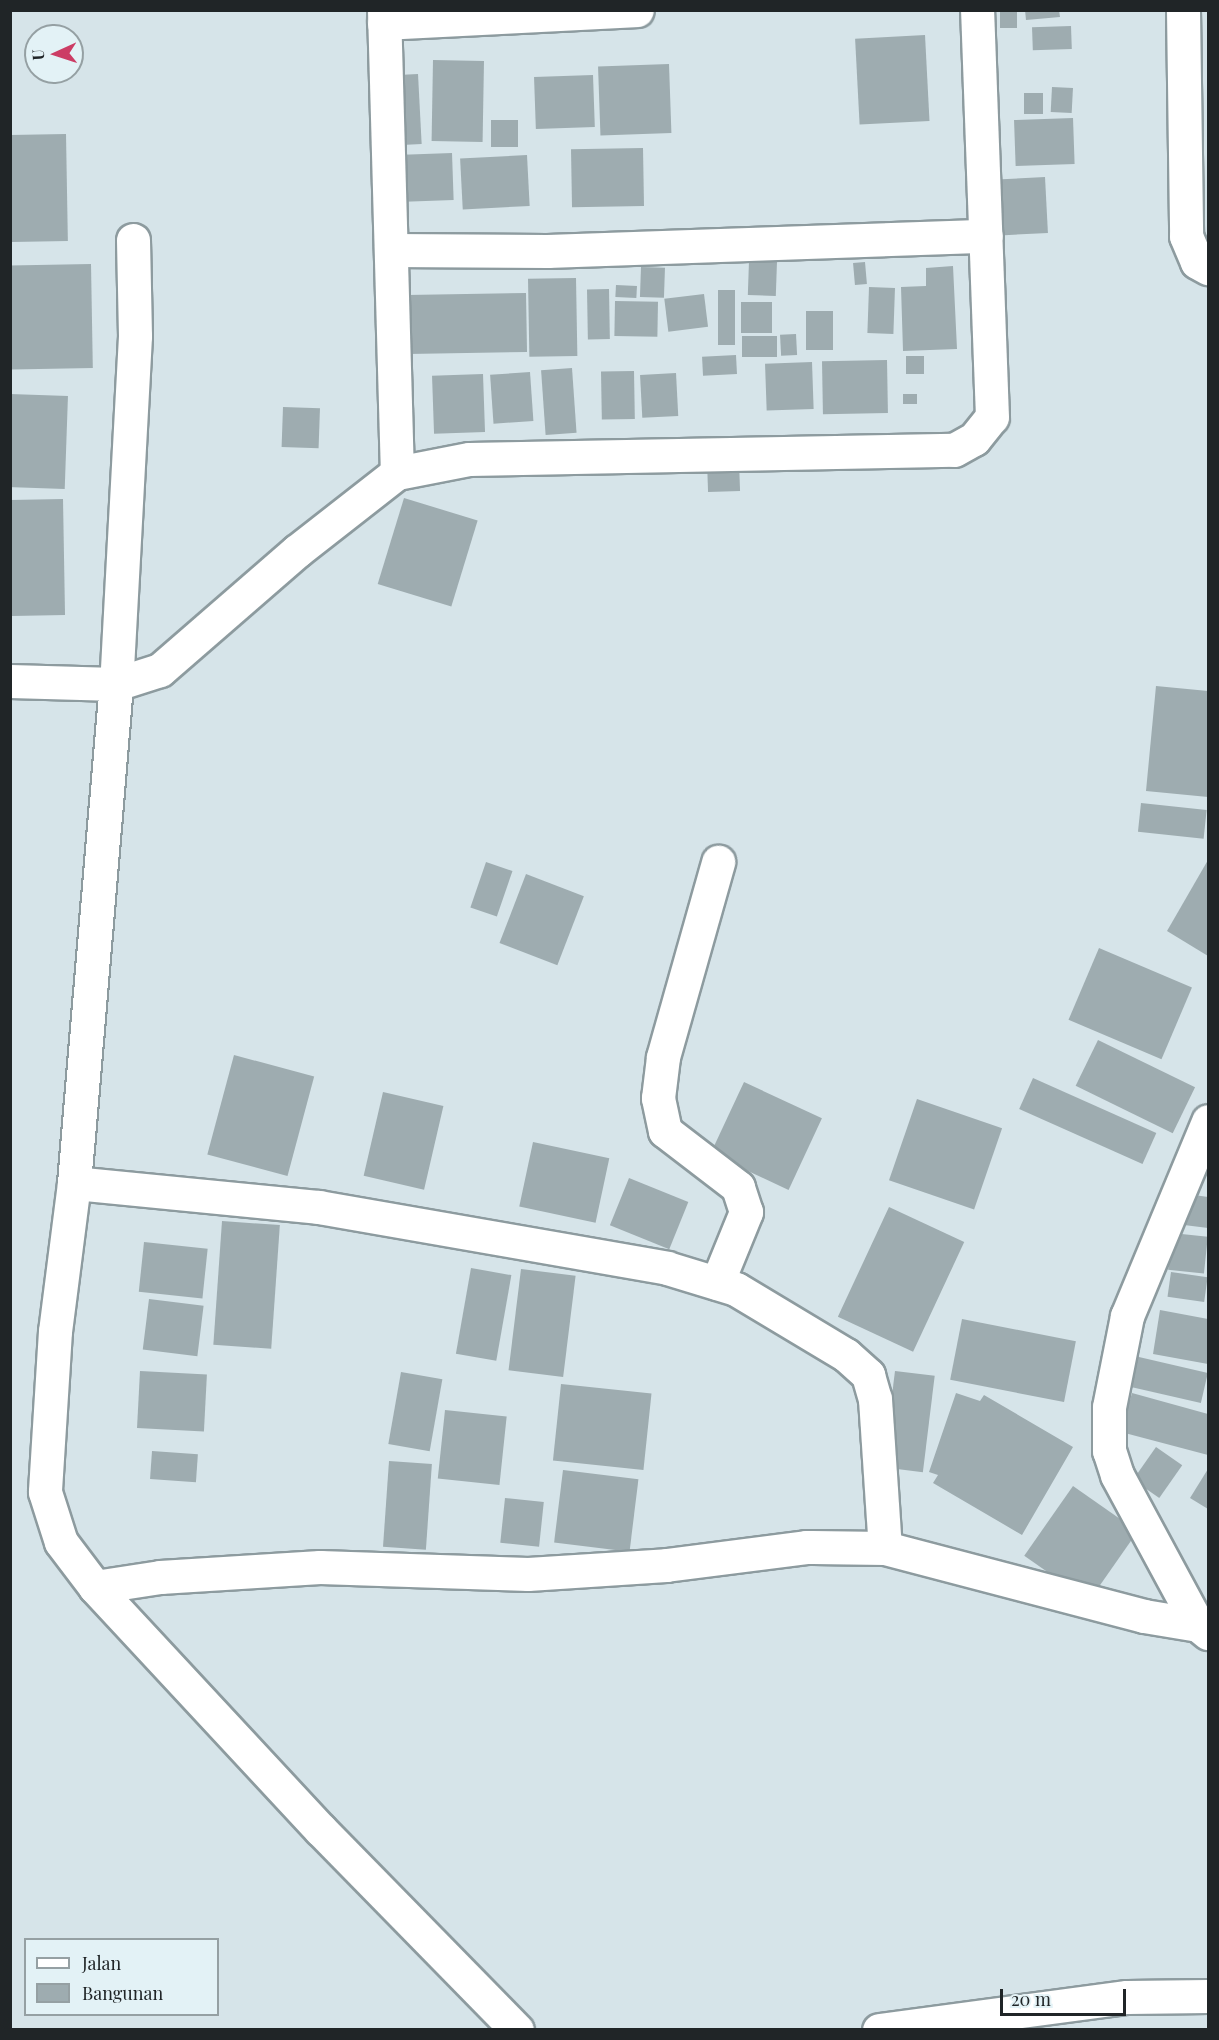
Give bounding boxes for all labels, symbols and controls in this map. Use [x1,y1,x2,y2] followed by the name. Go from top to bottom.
[24,24,84,84] north arrow
[27,49,48,61] text: U
[24,1938,219,2016] legend
[82,1951,121,1975] text: Jalan
[1003,1977,1129,2015] scale bar
[82,1981,163,2005] text: Bangunan
[1011,1987,1051,2011] text: 20 m

